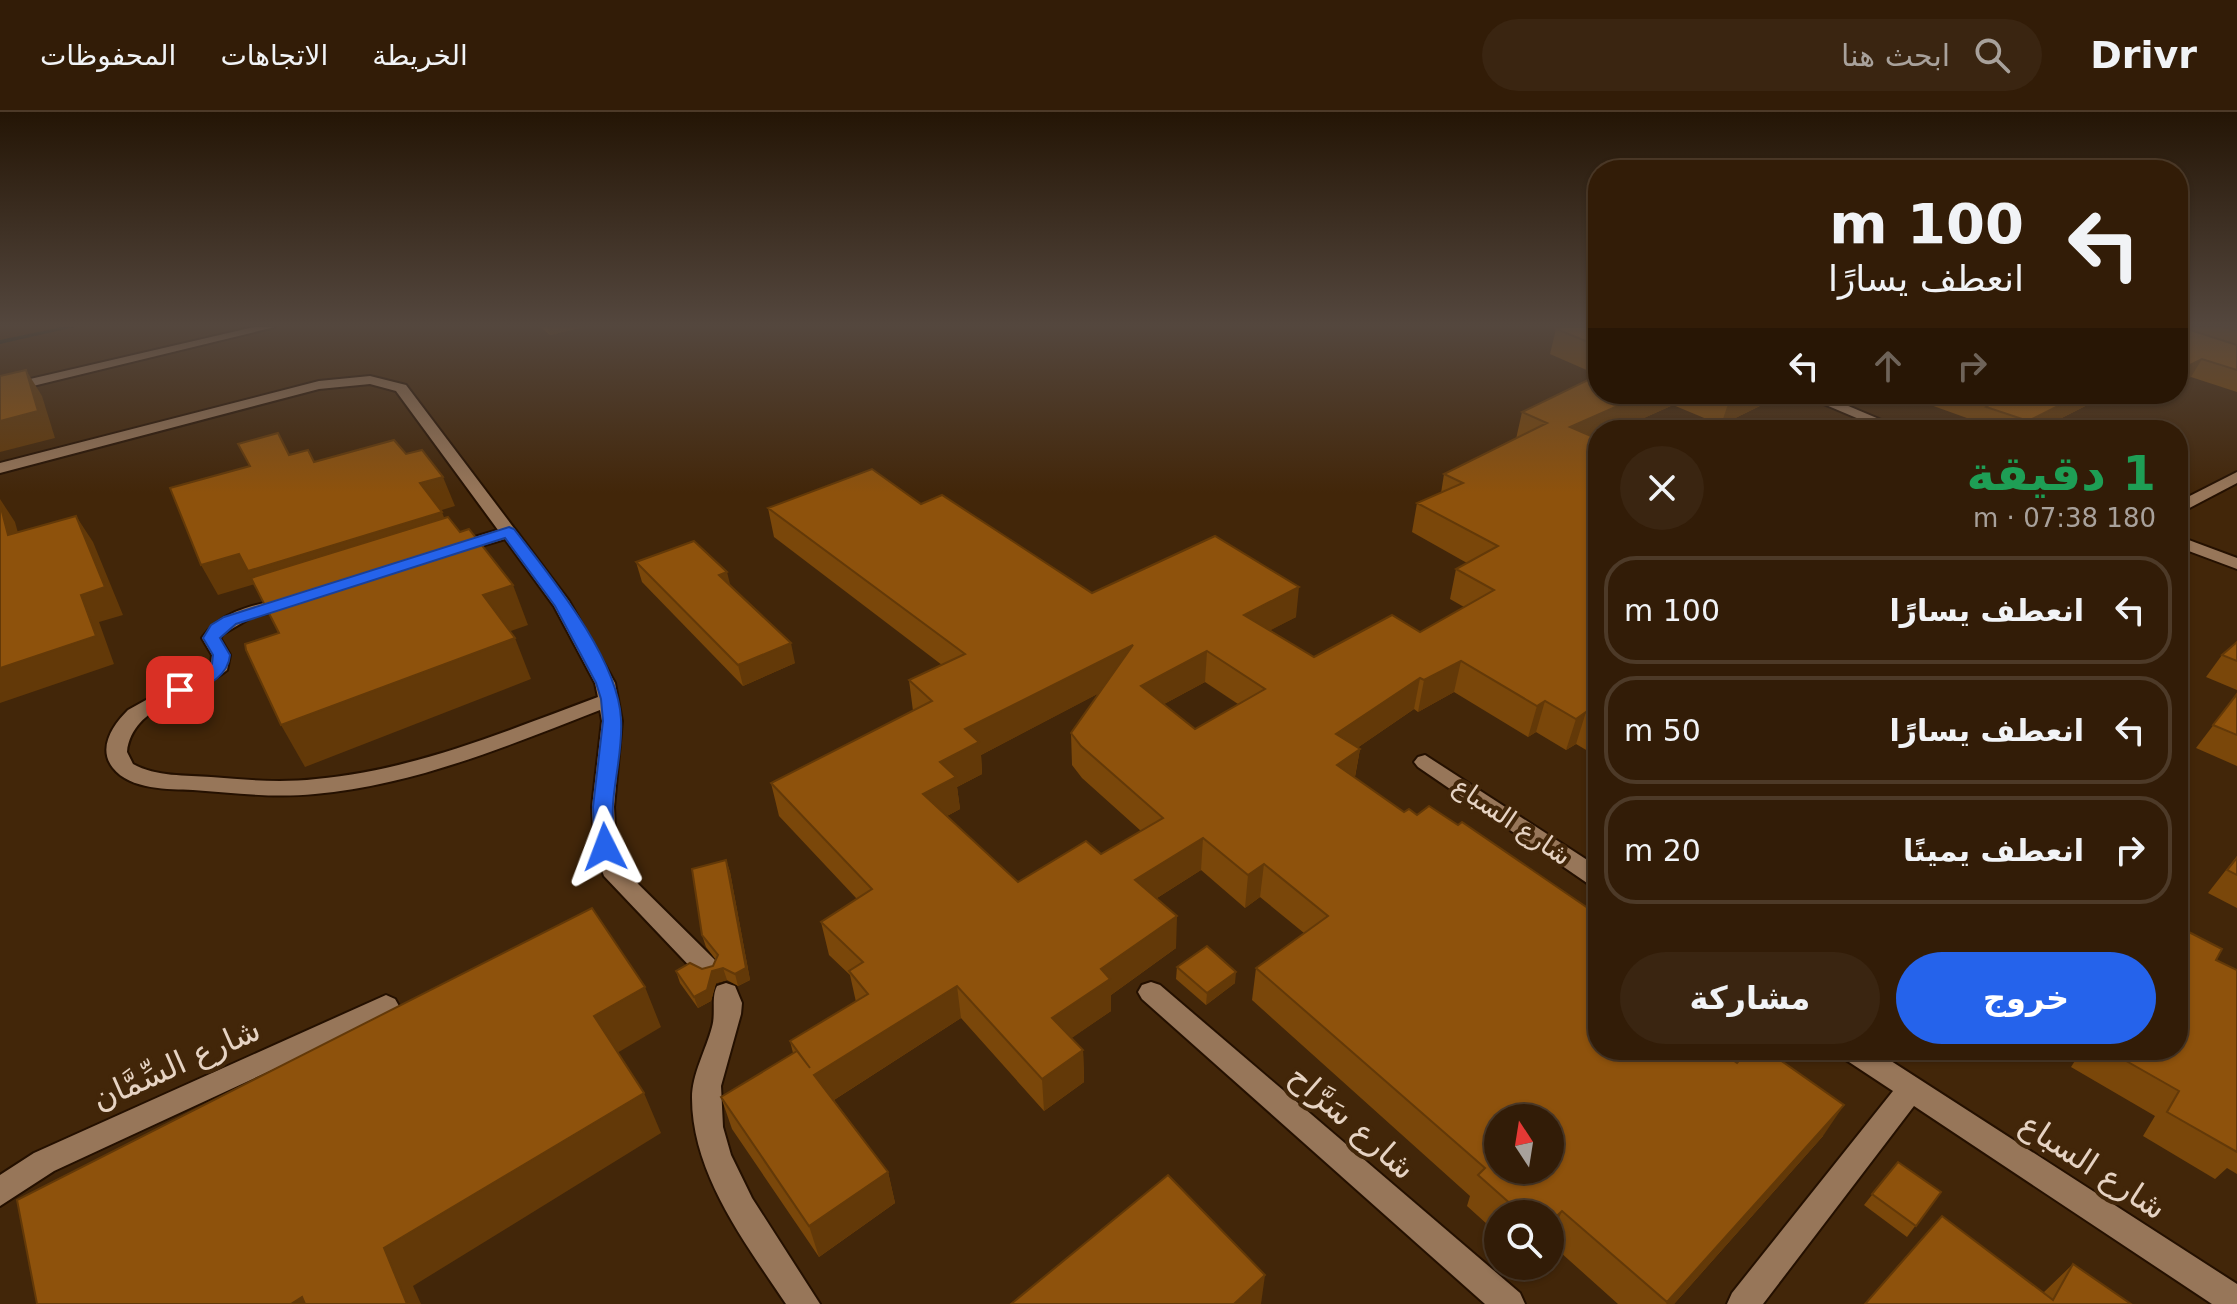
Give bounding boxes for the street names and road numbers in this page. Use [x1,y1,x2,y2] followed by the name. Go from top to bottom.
[1447,771,1577,871] street label: شارع السباع
[86,1010,266,1118] street label: شارع السِّمَّان
[1281,1057,1423,1187] street label: شارع سَرَّاح
[2013,1105,2173,1227] street label: شارع السباع

